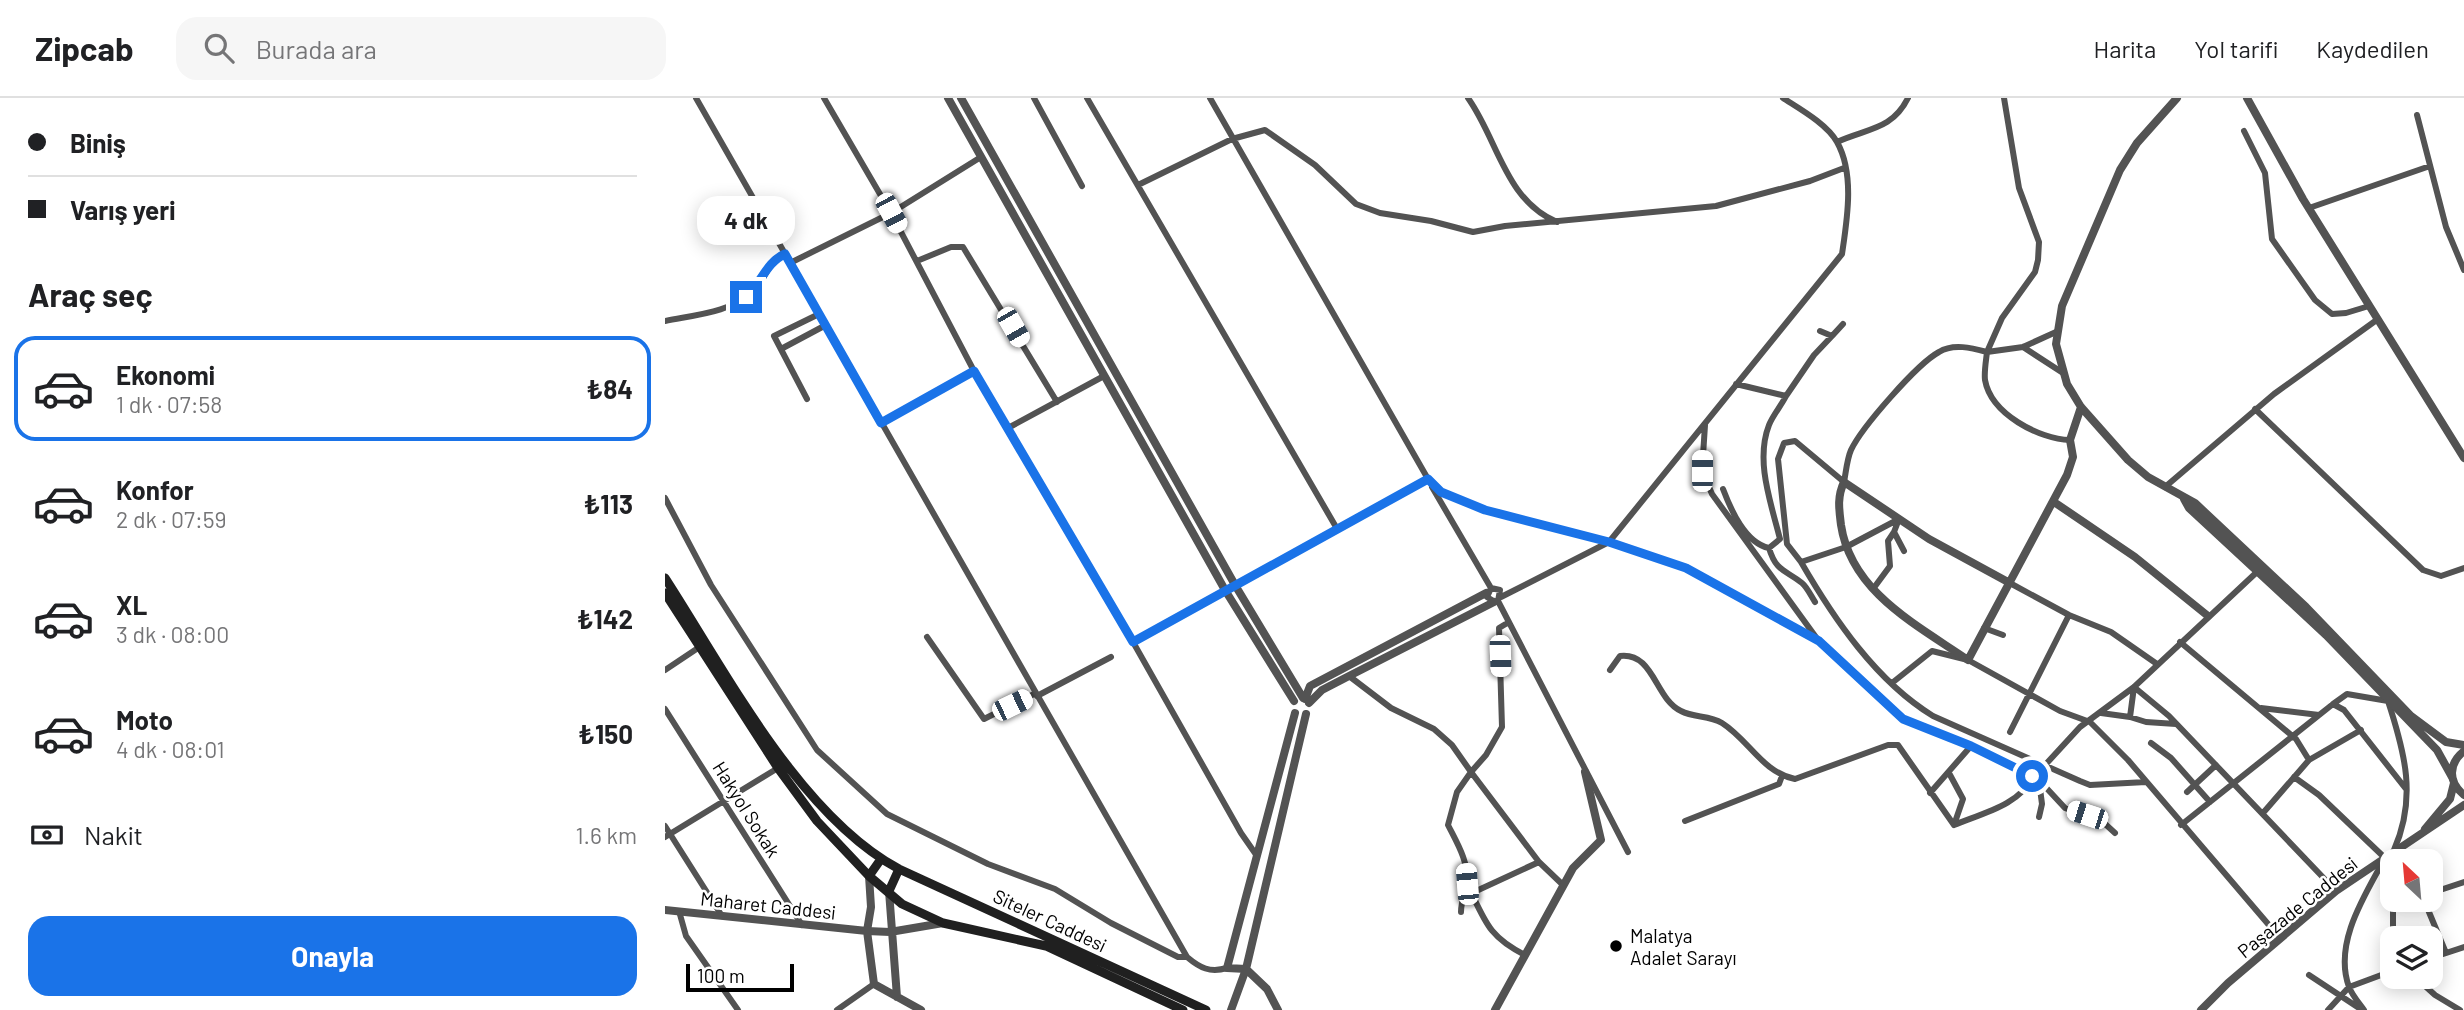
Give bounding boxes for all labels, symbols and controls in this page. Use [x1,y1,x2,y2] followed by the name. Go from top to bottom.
[176,17,666,80] search box
[35,28,134,68] text: Zipcab
[200,29,238,67] icon: search
[256,33,377,64] text: Burada ara
[2093,34,2156,63] text: Harita
[2194,34,2278,63] text: Yol tarifi
[2316,34,2429,63] text: Kaydedilen
[70,127,126,158] text: Biniş
[872,190,911,236] car
[70,194,175,225] text: Varış yeri
[697,195,795,244] callout: 4 dk
[724,206,768,234] text: 4 dk
[28,275,153,313] text: Araç seç
[730,281,762,313] route end
[994,304,1033,350] car
[32,357,95,420] icon: car
[116,359,215,390] text: Ekonomi
[586,373,633,404] text: ₺84
[116,390,222,418] text: 1 dk · 07:58
[1692,450,1713,492] car
[32,472,95,535] icon: car
[116,474,194,505] text: Konfor
[584,488,633,519] text: ₺113
[116,505,227,533] text: 2 dk · 07:59
[32,587,95,650] icon: car
[116,589,147,620] text: XL
[577,603,633,634] text: ₺142
[116,620,229,648] text: 3 dk · 08:00
[1489,635,1512,677] car
[989,686,1036,724] car
[32,702,95,765] icon: car
[116,704,173,735] text: Moto
[578,718,633,749] text: ₺150
[116,735,225,763] text: 4 dk · 08:01
[708,757,786,861] street label: Hakyol Sokak
[2016,760,2048,792] route start
[2064,799,2111,831] car
[28,816,66,854] icon: cash
[84,819,143,850] text: Nakit
[576,821,637,849] text: 1.6 km
[2380,849,2443,912] north arrow
[2380,849,2443,989] map controls
[2233,852,2361,962] street label: Paşazade Caddesi
[1455,862,1480,906] car
[990,884,1110,956] street label: Siteler Caddesi
[699,886,837,924] street label: Maharet Caddesi
[28,916,637,996] button: Onayla
[1630,924,1736,969] place label: Malatya Adalet Sarayı
[2380,926,2443,989] button: layers
[1608,938,1624,954] marker: Malatya Adalet Sarayı
[686,961,795,993] scale bar
[697,964,745,987] text: 100 m

